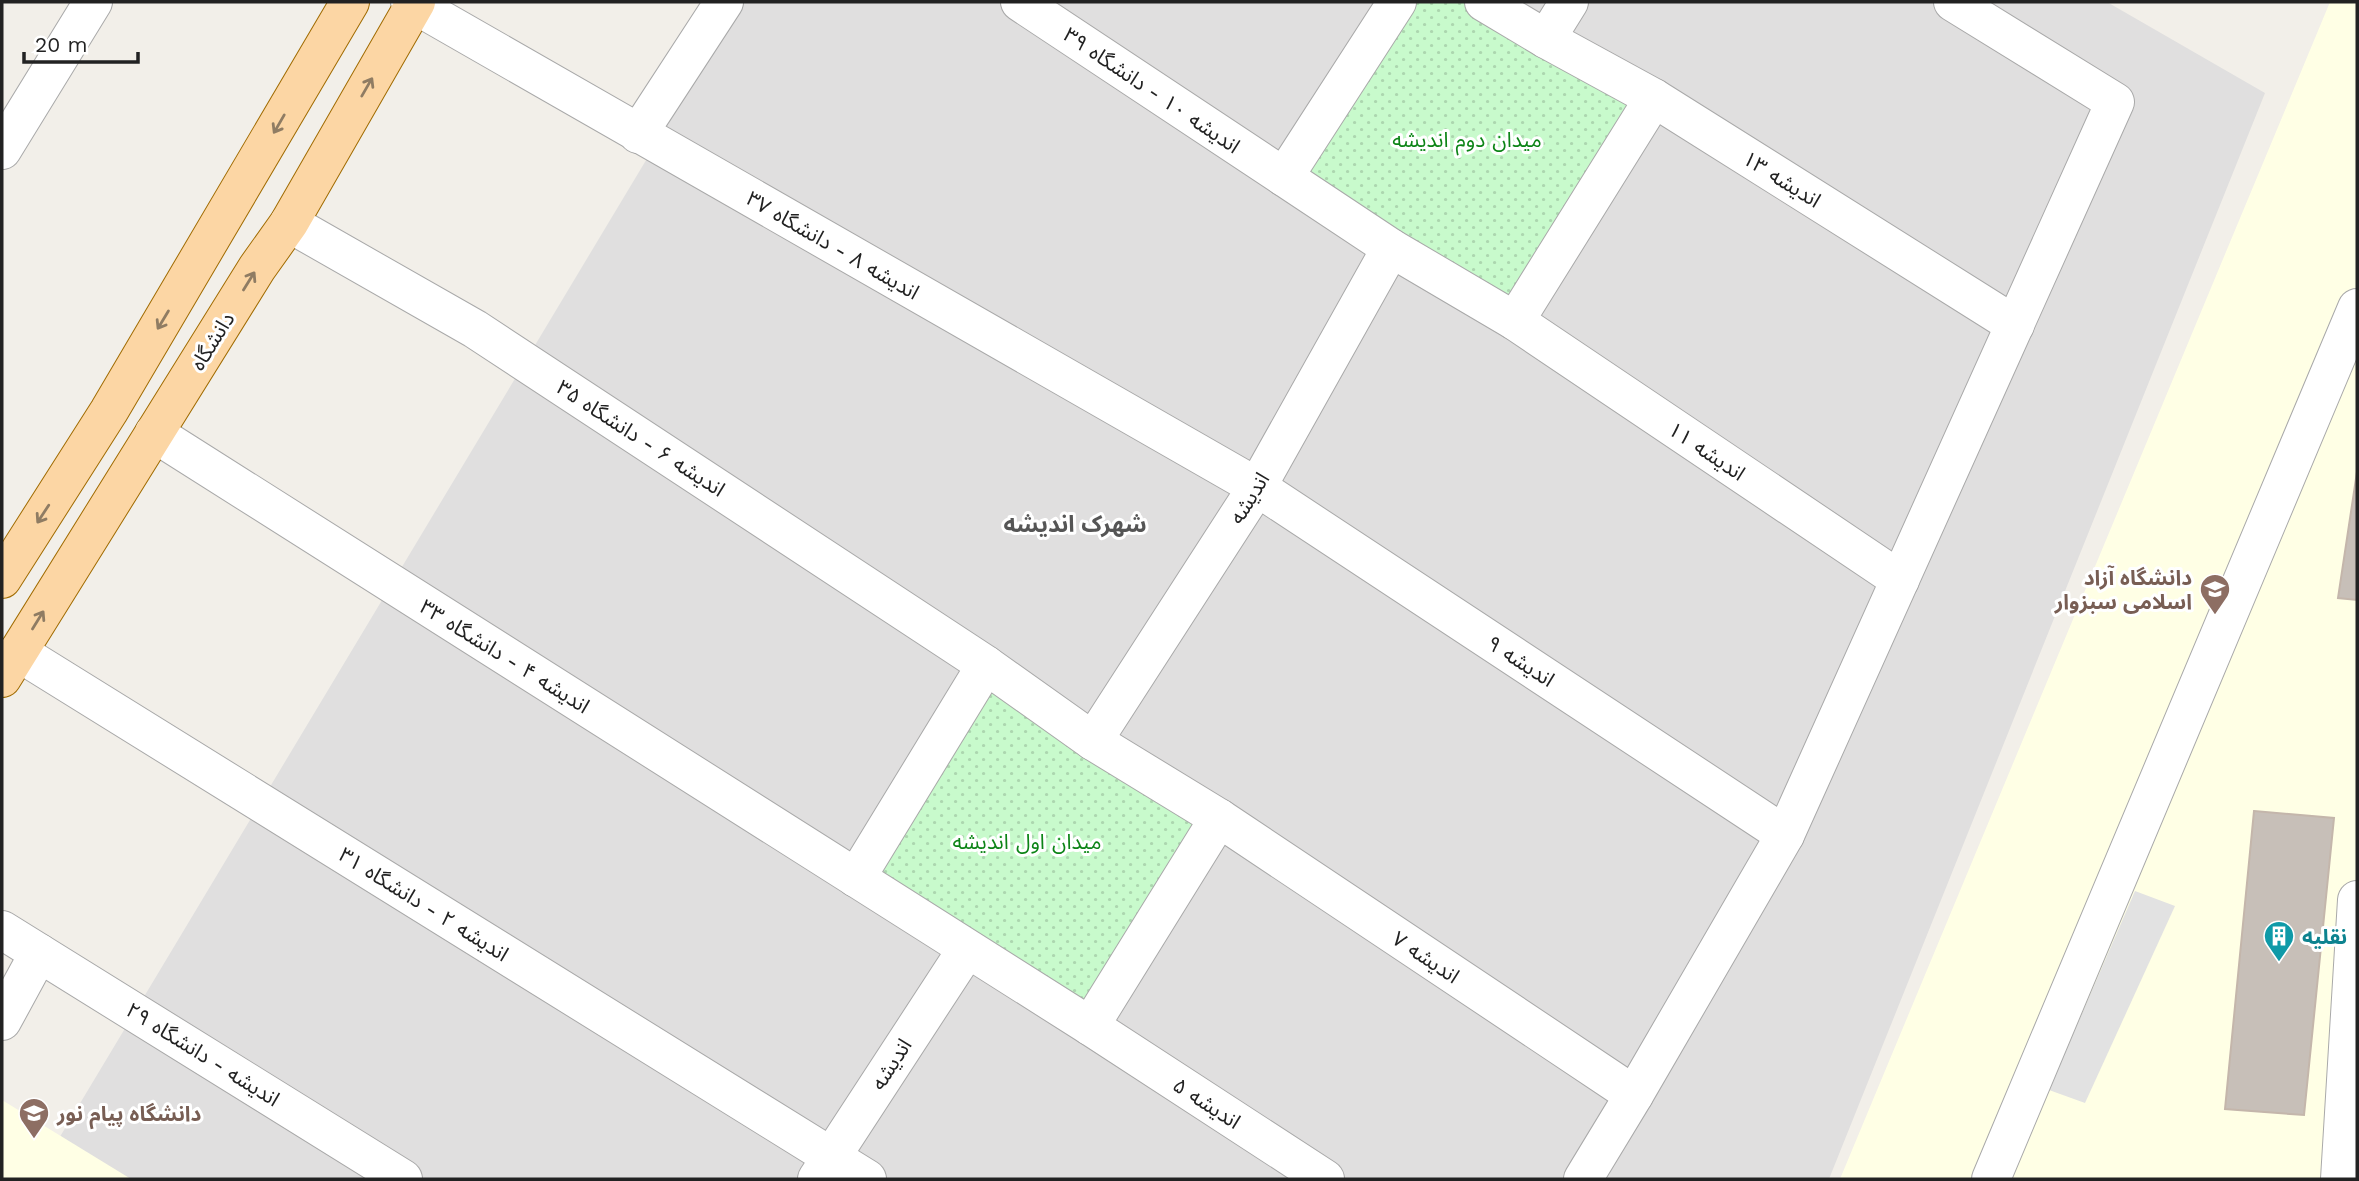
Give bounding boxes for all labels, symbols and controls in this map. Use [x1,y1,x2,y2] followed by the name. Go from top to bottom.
[24,21,138,65] scale bar
[1059,22,1245,158] street label: اندیشه ۱۰ - دانشگاه ۳۹
[35,32,87,57] text: 20 m
[360,77,374,97] one-way arrow
[272,114,286,134] one-way arrow
[1392,127,1542,156] park label: میدان دوم اندیشه
[1738,145,1826,213] street label: اندیشه ۱۳
[742,185,924,305] street label: اندیشه ۸ - دانشگاه ۳۷
[243,272,257,292] one-way arrow
[184,307,240,375] street label: دانشگاه
[156,310,170,330] one-way arrow
[552,374,730,502] street label: اندیشه ۶ - دانشگاه ۳۵
[1664,416,1750,486] street label: اندیشه ۱۱
[1224,468,1274,528] street label: اندیشه
[36,503,50,523] one-way arrow
[1003,511,1147,538] district label: شهرک اندیشه
[2054,565,2192,614] place label: دانشگاه آزاد اسلامی سبزوار
[2198,572,2232,616] school or university icon: دانشگاه آزاد اسلامی سبزوار
[416,594,594,718] street label: اندیشه ۴ - دانشگاه ۳۳
[31,610,45,630] one-way arrow
[1483,630,1559,692] street label: اندیشه ۹
[953,829,1101,854] park label: میدان اول اندیشه
[335,842,513,966] street label: اندیشه ۲ - دانشگاه ۳۱
[2262,919,2296,963] building icon: نقلیه
[2302,924,2347,949] place label: نقلیه
[1388,926,1464,988] street label: اندیشه ۷
[122,997,284,1111] street label: اندیشه - دانشگاه ۲۹
[865,1034,917,1094] street label: اندیشه
[1169,1072,1245,1134] street label: اندیشه ۵
[17,1096,51,1140] school or university icon: دانشگاه پیام نور
[56,1101,202,1130] place label: دانشگاه پیام نور

